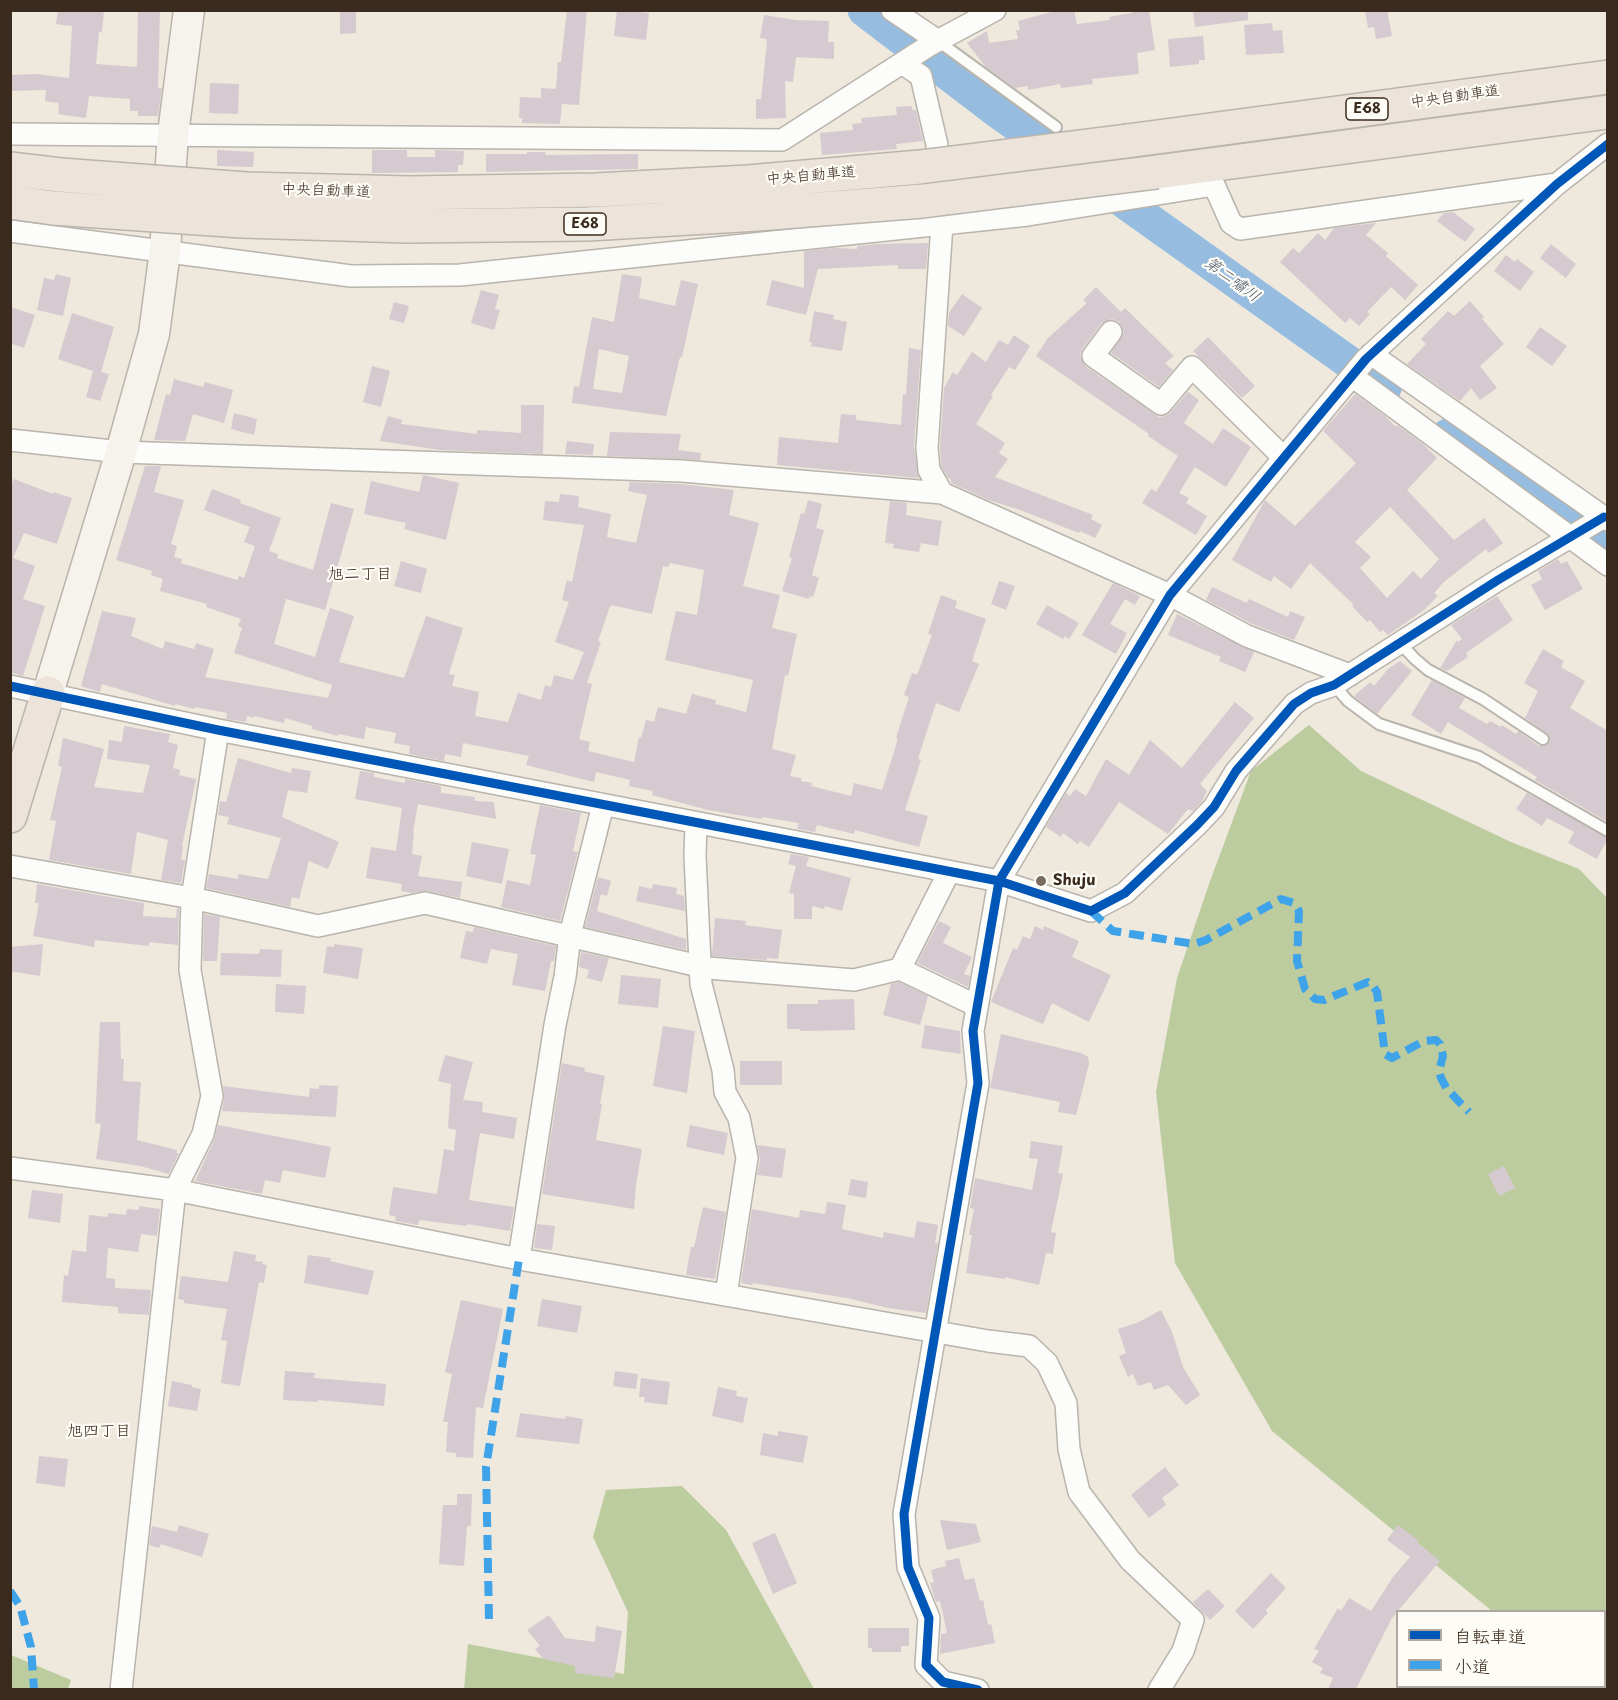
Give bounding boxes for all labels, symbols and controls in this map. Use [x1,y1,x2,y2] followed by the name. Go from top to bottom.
[1409,82,1501,112] street label: 中央自動車道
[1346,98,1388,120] road number: E68
[765,163,857,189] street label: 中央自動車道
[281,180,371,202] street label: 中央自動車道
[564,213,606,235] road number: E68
[1200,253,1264,307] water label: 第二嘯川
[328,565,392,585] district label: 旭二丁目
[1053,872,1095,890] place label: Shuju
[1034,874,1048,888] marker: Shuju
[67,1422,131,1442] district label: 旭四丁目
[1396,1610,1606,1688] legend
[1454,1622,1526,1649] text: 自転車道
[1454,1652,1490,1679] text: 小道

